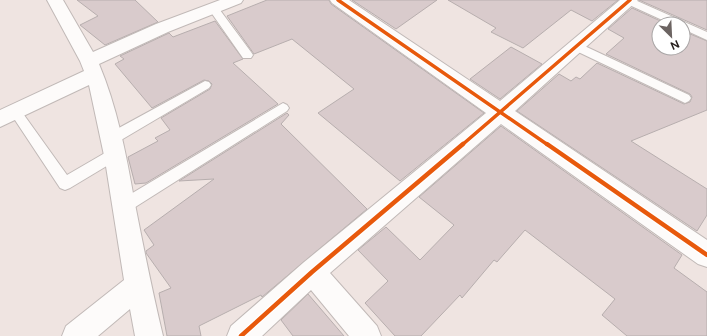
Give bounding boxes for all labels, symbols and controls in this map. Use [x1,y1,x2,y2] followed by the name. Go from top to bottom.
[651,16,691,56] north arrow
[668,37,681,52] text: N

